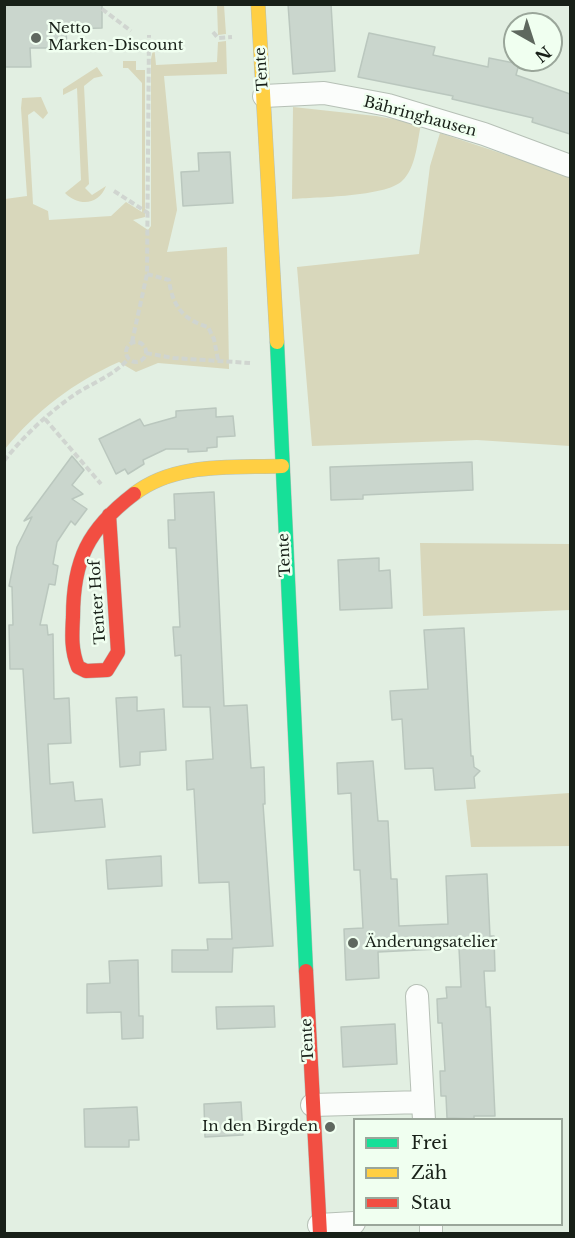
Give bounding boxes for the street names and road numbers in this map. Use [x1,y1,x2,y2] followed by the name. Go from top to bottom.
[252,47,272,91] street label: Tente
[362,93,478,141] street label: Bähringhausen
[275,533,295,577] street label: Tente
[86,559,110,645] street label: Tenter Hof
[298,1018,318,1062] street label: Tente

